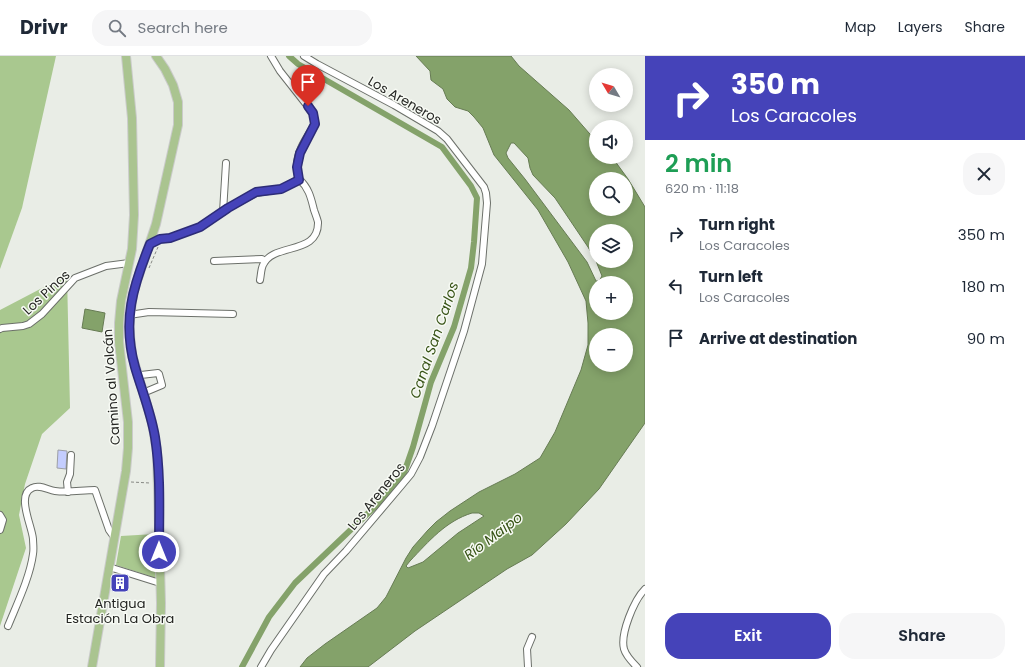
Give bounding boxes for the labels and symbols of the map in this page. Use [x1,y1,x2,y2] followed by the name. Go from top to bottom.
[291,65,325,106] pin
[589,68,633,112] north arrow
[364,72,445,129] street label: Los Areneros
[19,265,74,319] street label: Los Pinos
[405,279,463,401] water label: Canal San Carlos
[98,328,125,446] street label: Camino al Volcán
[343,458,410,534] street label: Los Areneros
[460,507,526,565] water label: Río Maipo
[138,531,180,573] position arrow
[109,572,131,594] building icon: Antigua Estación La Obra
[66,594,174,628] place label: Antigua Estación La Obra

